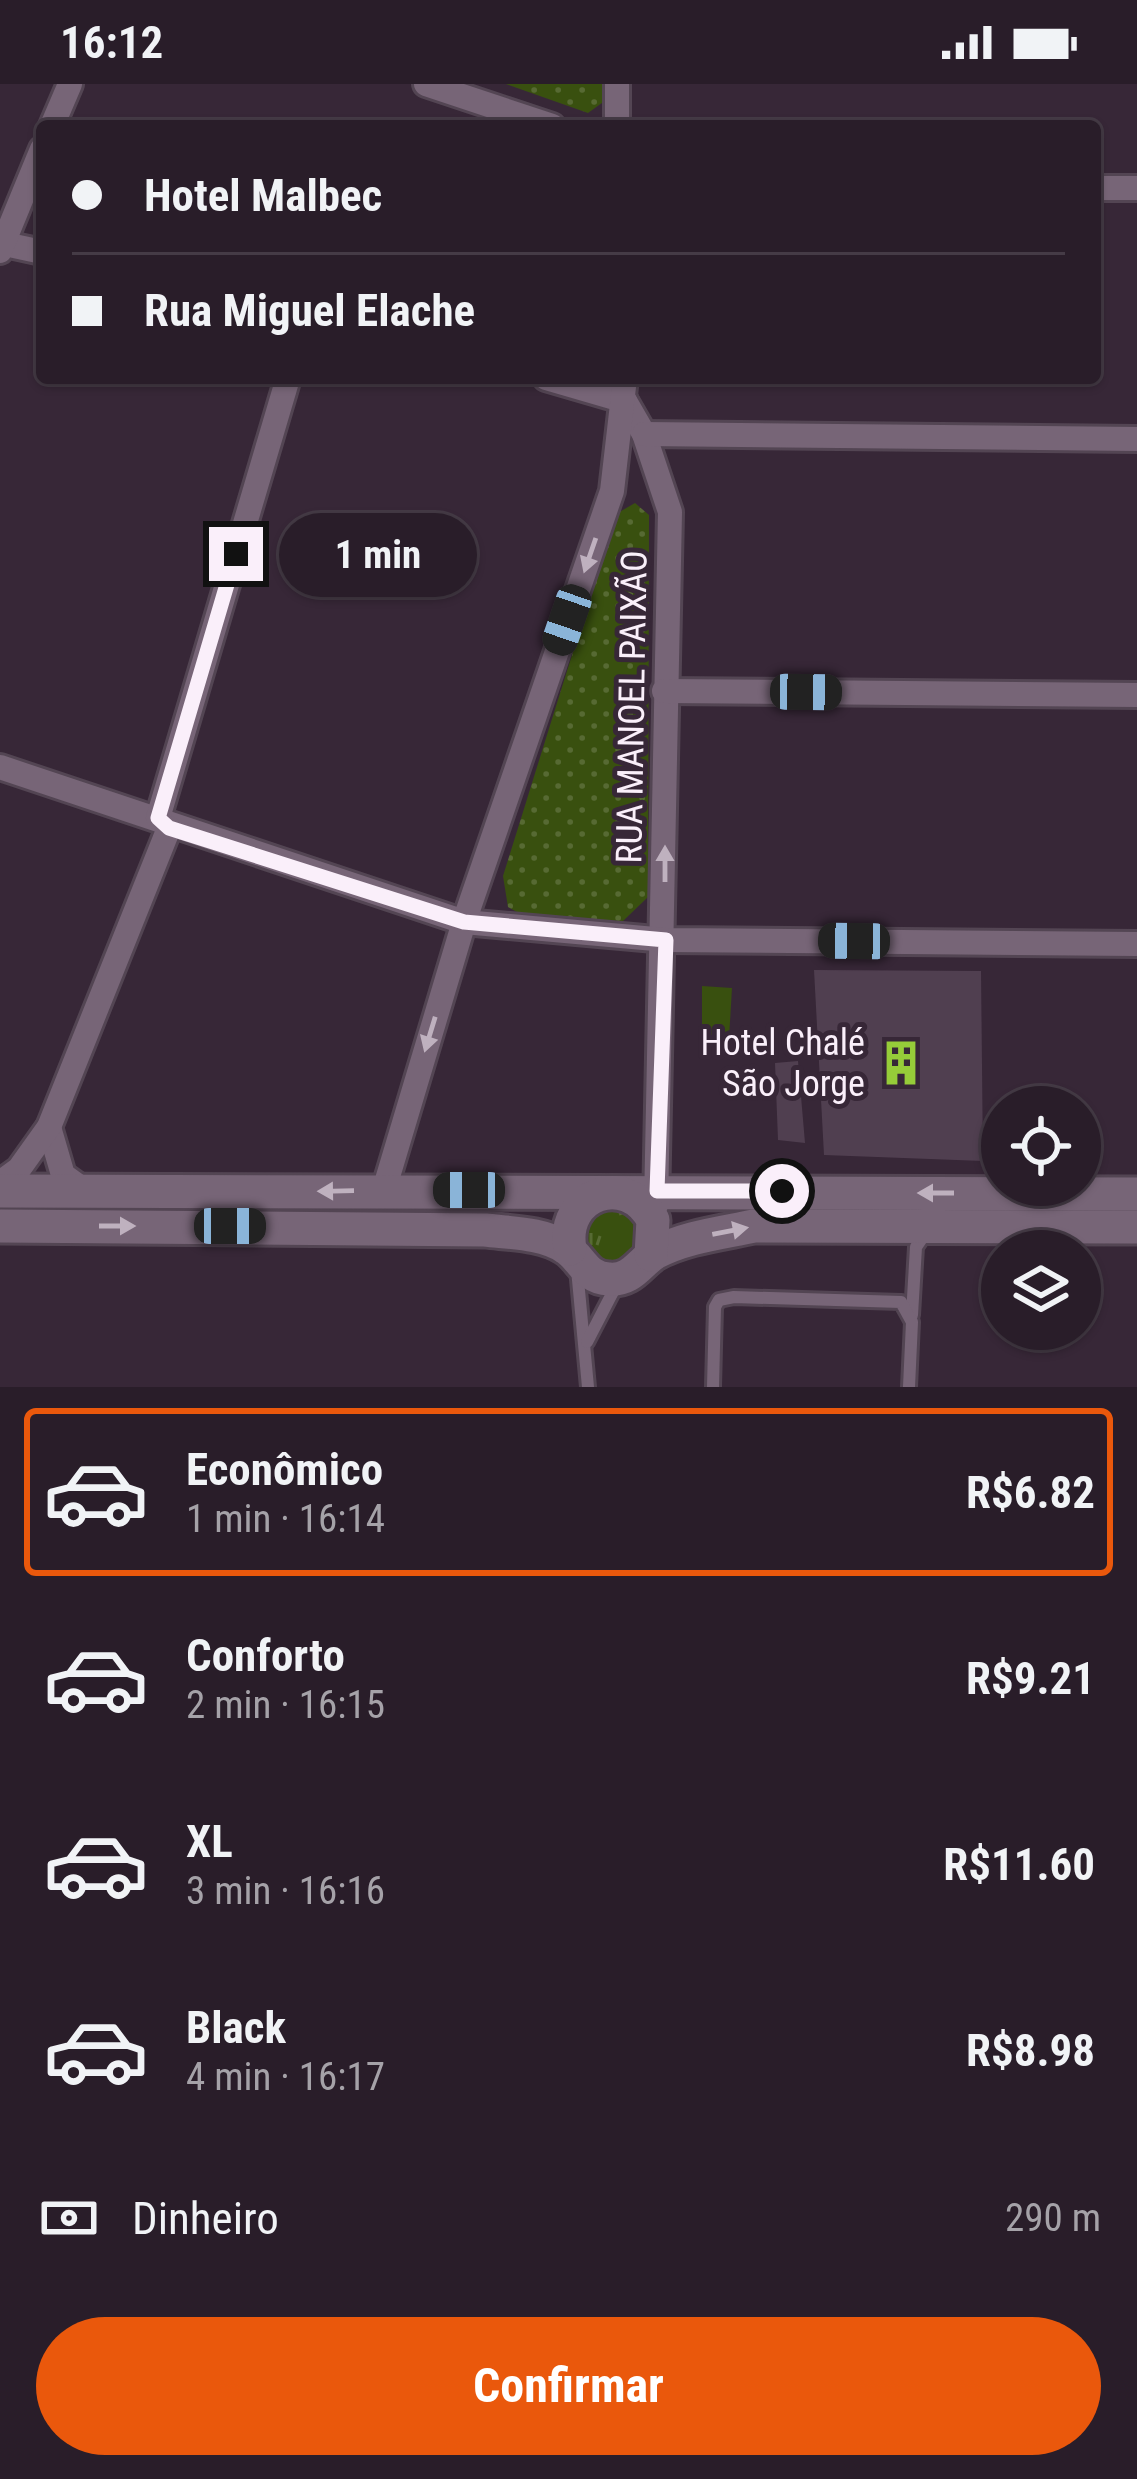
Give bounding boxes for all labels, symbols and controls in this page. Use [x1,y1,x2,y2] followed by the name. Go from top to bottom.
[60,16,163,69] text: 16:12
[144,169,382,222] text: Hotel Malbec
[144,284,475,337] text: Rua Miguel Elache
[278,512,476,596] callout: 1 min
[209,527,263,581] route end
[335,532,421,578] text: 1 min
[580,537,598,573] one-way arrow
[607,550,656,864] street label: RUA MANOEL PAIXÃO
[538,580,596,660] car
[770,673,842,711] car
[655,844,675,882] one-way arrow
[818,922,890,960] car
[420,1016,438,1053] one-way arrow
[700,1022,865,1105] place label: Hotel Chalé São Jorge
[876,1038,926,1088] building icon: Hotel Chalé São Jorge
[981,1086,1101,1350] map controls
[981,1086,1101,1206] button: locate
[755,1164,809,1218] route start
[433,1172,505,1208] car
[316,1181,354,1201] one-way arrow
[916,1183,954,1202] one-way arrow
[194,1208,266,1244] car
[99,1216,137,1236] one-way arrow
[712,1221,750,1240] one-way arrow
[981,1230,1101,1350] button: layers
[42,1438,150,1546] icon: car
[186,1443,383,1496] text: Econômico
[966,1466,1095,1519] text: R$6.82
[186,1496,385,1542] text: 1 min · 16:14
[42,1624,150,1732] icon: car
[186,1629,345,1682] text: Conforto
[966,1652,1095,1705] text: R$9.21
[186,1682,385,1728] text: 2 min · 16:15
[42,1810,150,1918] icon: car
[186,1815,233,1868] text: XL
[943,1838,1095,1891] text: R$11.60
[186,1868,385,1914] text: 3 min · 16:16
[42,1996,150,2104] icon: car
[186,2001,286,2054] text: Black
[966,2024,1095,2077] text: R$8.98
[186,2054,385,2100] text: 4 min · 16:17
[36,2185,102,2251] icon: cash
[132,2192,279,2245] text: Dinheiro
[1005,2195,1101,2241] text: 290 m
[36,2317,1101,2455] button: Confirmar

